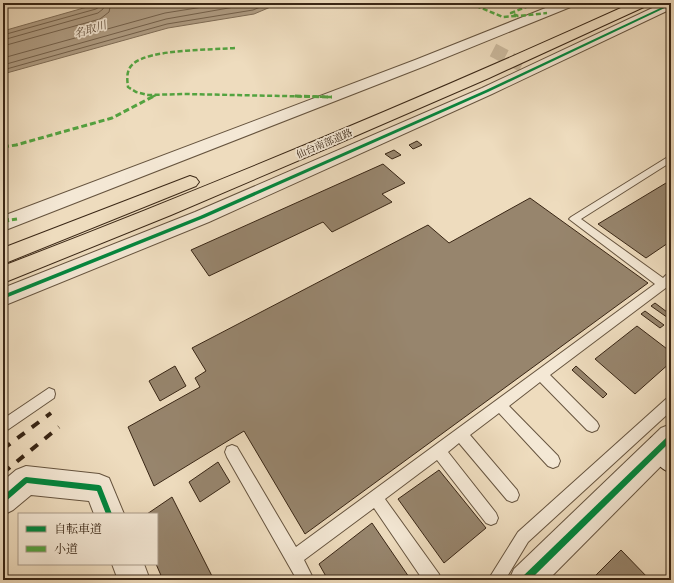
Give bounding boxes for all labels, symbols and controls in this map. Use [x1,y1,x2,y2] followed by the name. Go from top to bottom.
[72,18,109,41] water label: 名取川
[294,127,354,160] street label: 仙台南部道路
[18,513,158,565] legend
[54,522,102,536] text: 自転車道
[54,542,78,556] text: 小道

